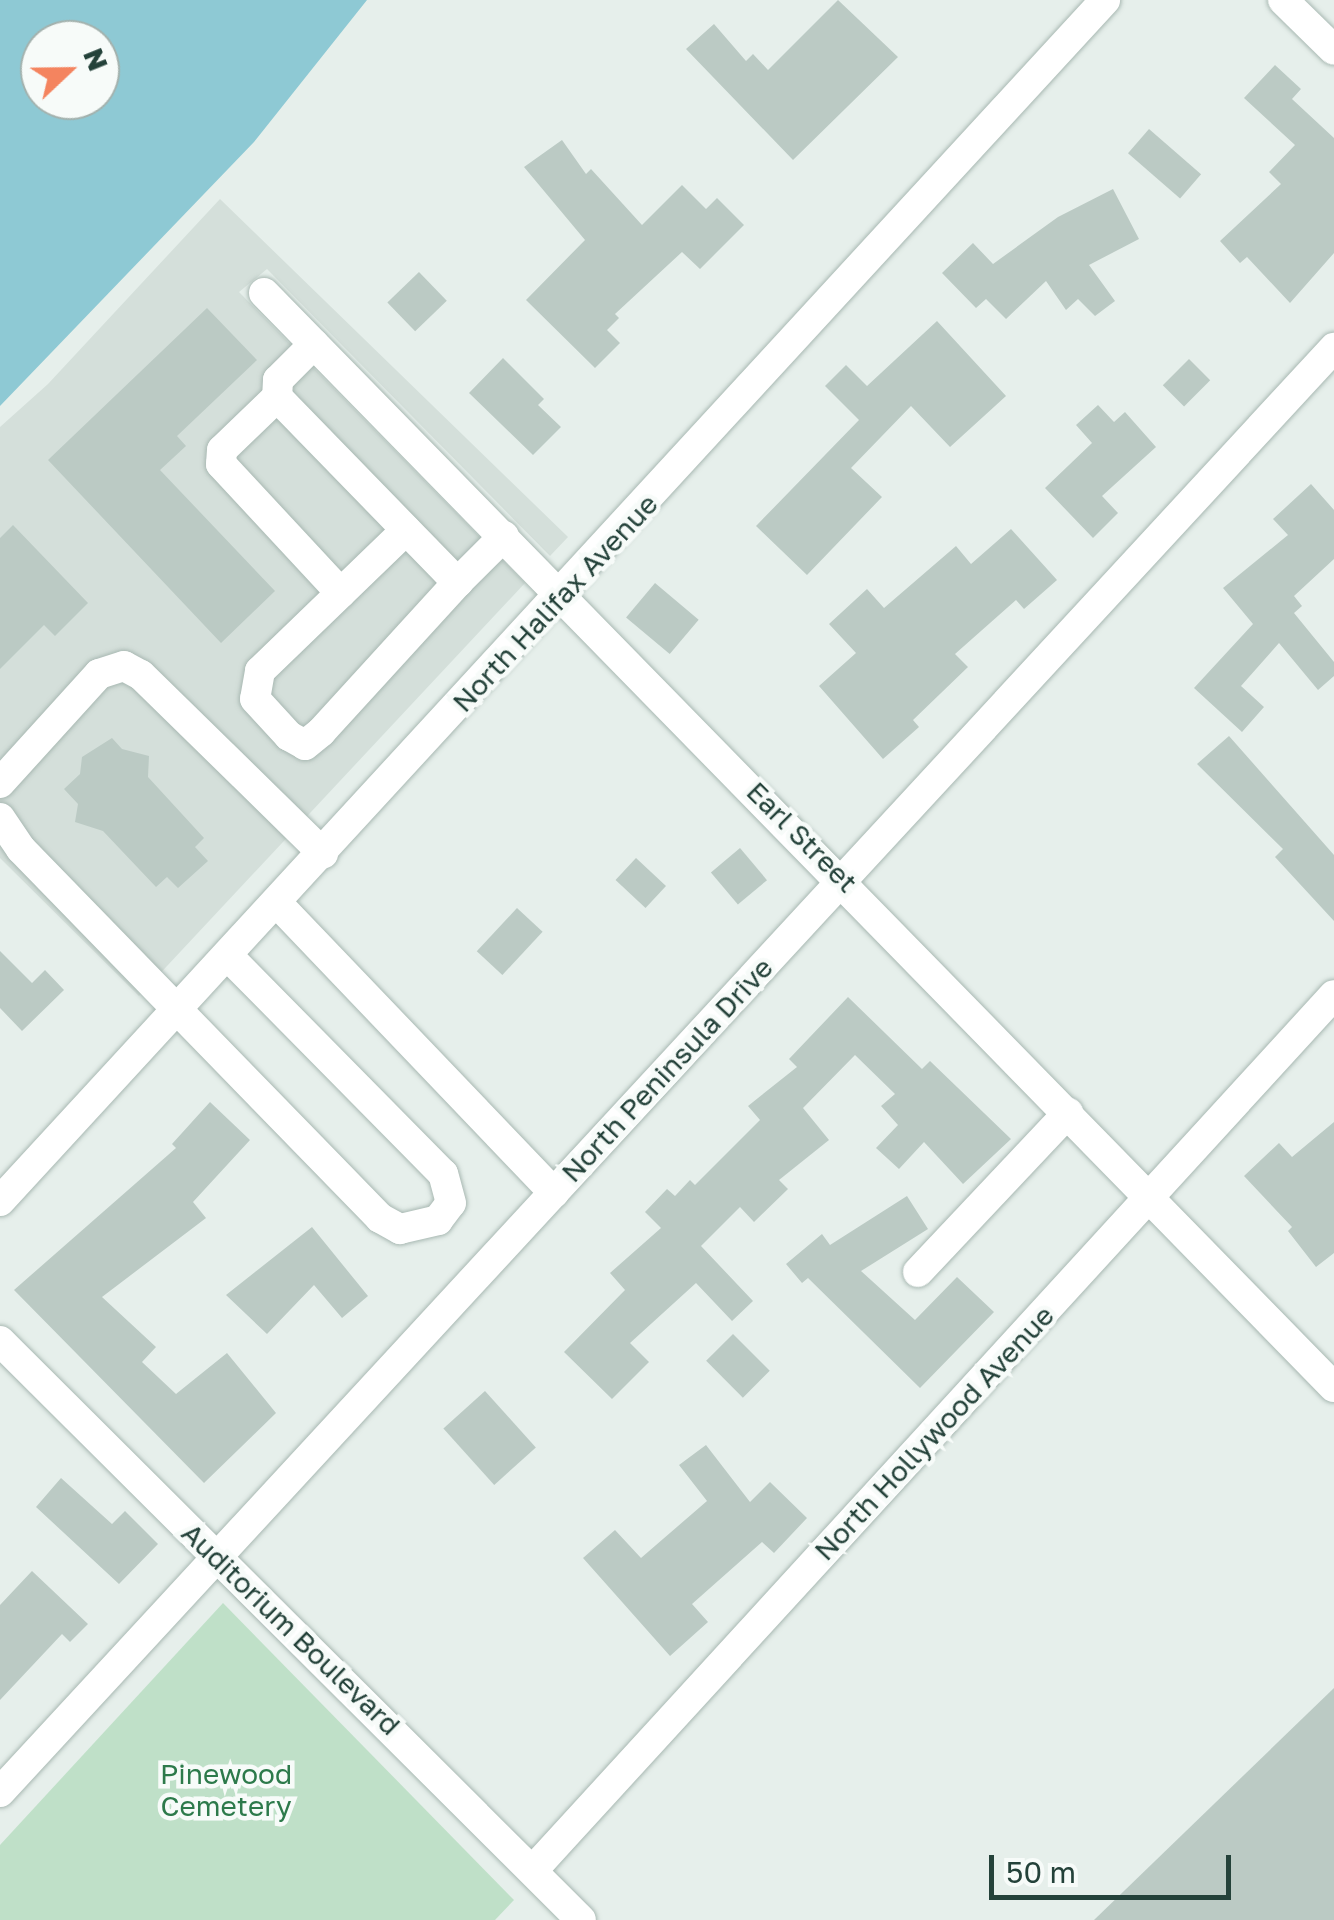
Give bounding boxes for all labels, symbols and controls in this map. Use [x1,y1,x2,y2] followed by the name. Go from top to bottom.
[20,20,120,120] north arrow
[77,43,116,75] text: N
[445,487,665,719] street label: North Halifax Avenue
[740,775,864,899] street label: Earl Street
[554,951,780,1189] street label: North Peninsula Drive
[807,1299,1061,1567] street label: North Hollywood Avenue
[175,1516,407,1742] street label: Auditorium Boulevard
[160,1757,292,1823] park label: Pinewood Cemetery
[994,1835,1236,1897] scale bar
[1006,1854,1076,1890] text: 50 m

